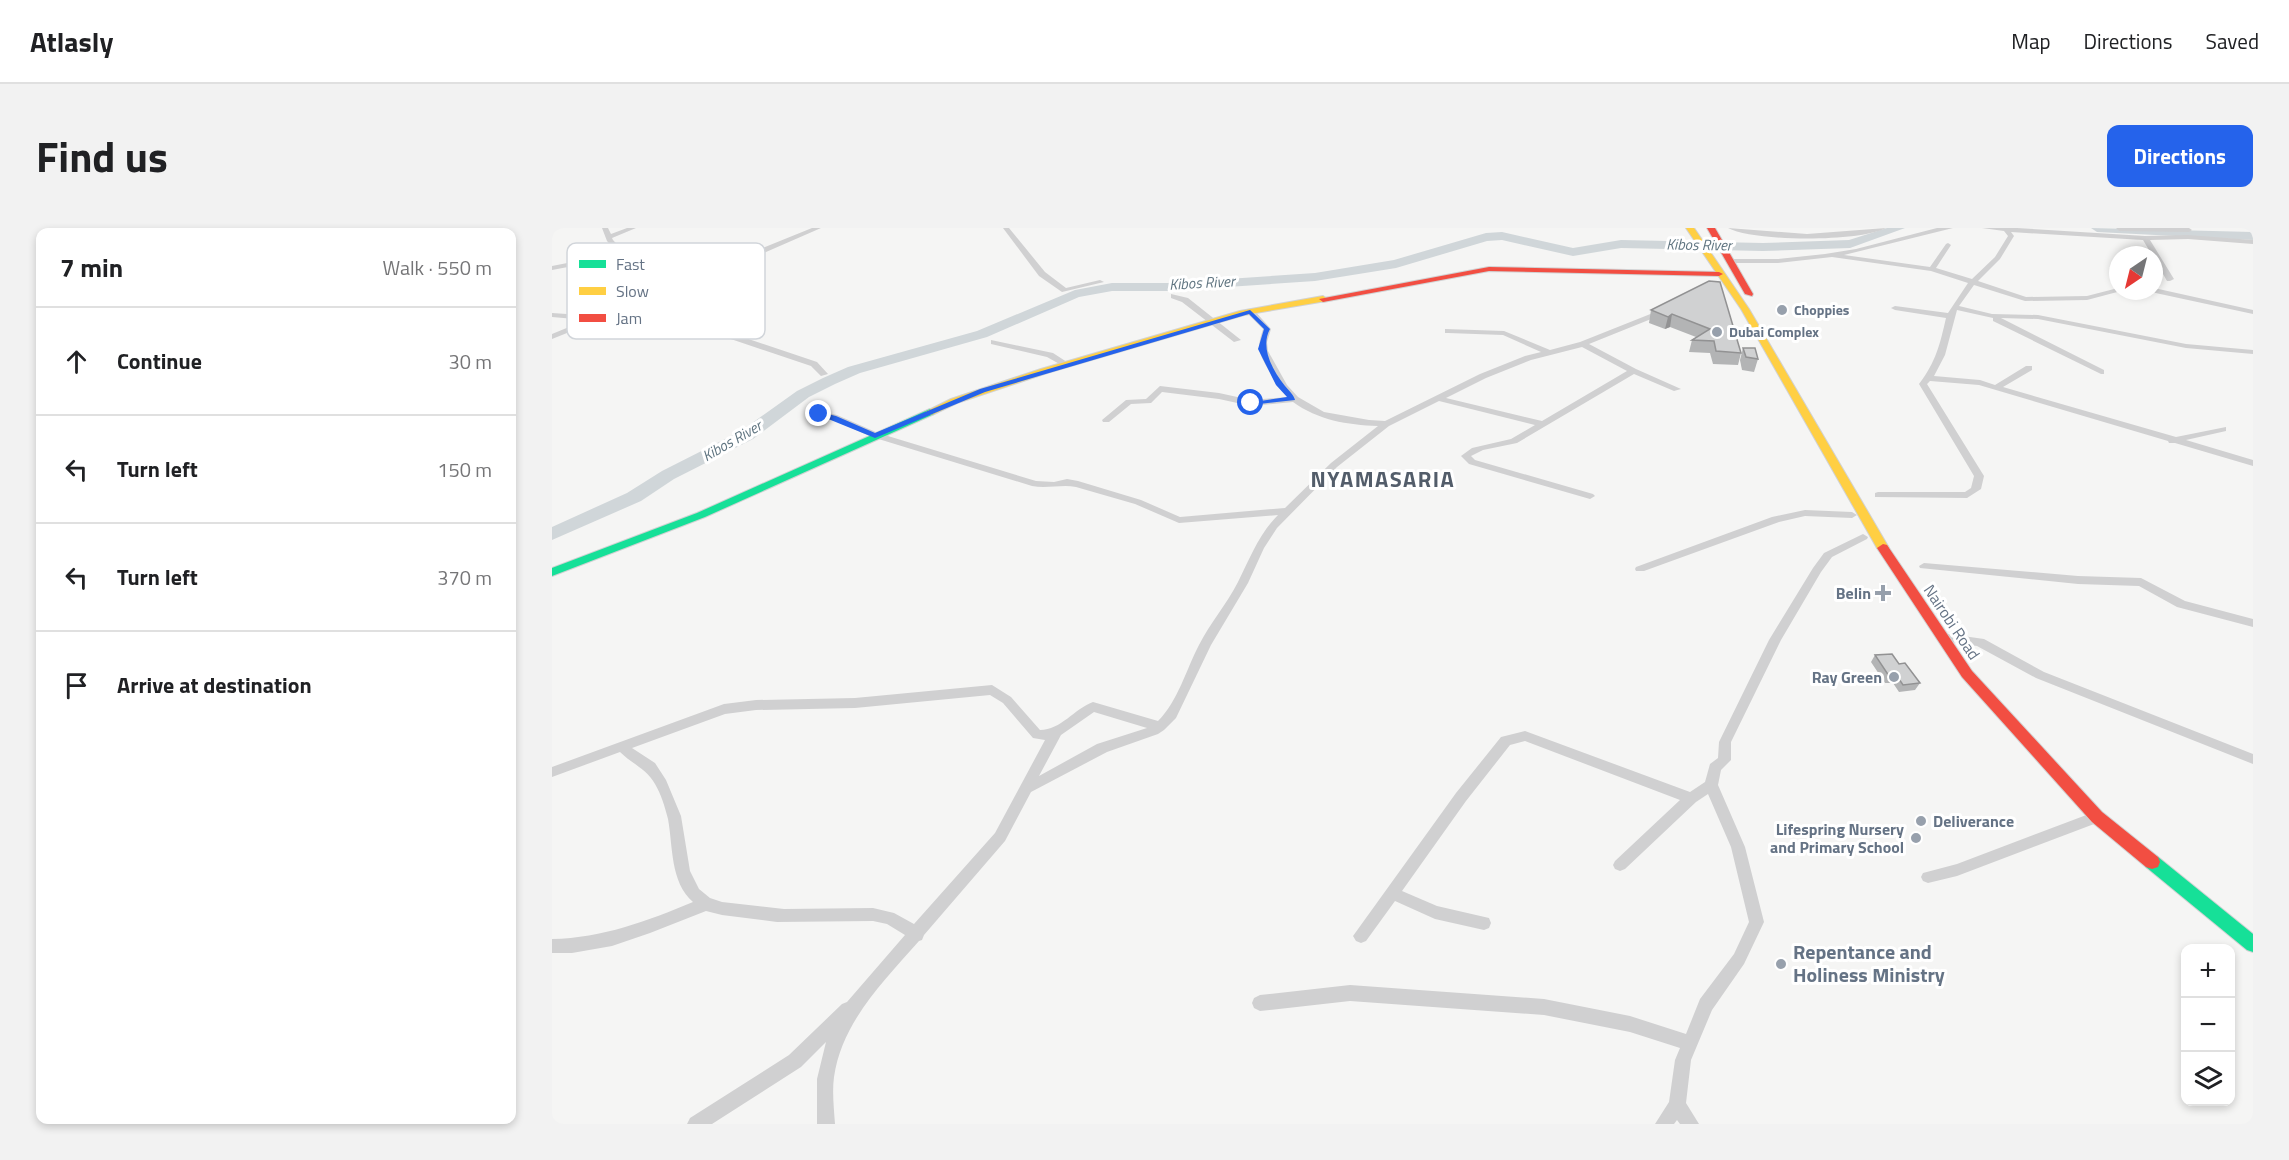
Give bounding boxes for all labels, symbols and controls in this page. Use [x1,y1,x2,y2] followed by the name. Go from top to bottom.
[30,20,113,63] text: Atlasly
[2011,25,2051,57] text: Map
[2084,25,2173,57] text: Directions
[2206,25,2259,57] text: Saved
[36,124,168,188] text: Find us
[2107,125,2253,187] button: Directions
[1666,232,1734,257] water label: Kibos River
[567,243,765,339] legend
[2109,246,2163,300] north arrow
[60,248,123,287] text: 7 min
[383,252,492,283] text: Walk · 550 m
[616,252,645,276] text: Fast
[1169,269,1237,296] water label: Kibos River
[616,279,649,303] text: Slow
[1794,299,1850,320] place label: Choppies
[1775,303,1789,317] marker: Choppies
[616,306,642,330] text: Jam
[1729,321,1819,342] place label: Dubai Complex
[1710,325,1724,339] marker: Dubai Complex
[117,344,202,378] text: Continue
[60,345,93,378] icon: ahead
[448,346,492,377] text: 30 m
[1237,389,1263,415] route start
[805,400,831,426] route end
[698,413,768,467] water label: Kibos River
[117,452,198,486] text: Turn left
[60,453,93,486] icon: left
[437,454,492,485] text: 150 m
[1311,462,1455,496] district label: NYAMASARIA
[117,560,198,594] text: Turn left
[60,561,93,594] icon: left
[437,562,492,593] text: 370 m
[1918,580,1986,664] street label: Nairobi Road
[1836,581,1871,605] place label: Belin
[1876,586,1890,600] marker: Belin
[1812,665,1882,689] place label: Ray Green
[117,668,312,702] text: Arrive at destination
[60,669,93,702] icon: arrive
[1887,670,1901,684] marker: Ray Green
[1933,809,2014,833] place label: Deliverance
[1914,814,1928,828] marker: Deliverance
[1770,817,1904,859] place label: Lifespring Nursery and Primary School
[1909,831,1923,845] marker: Lifespring Nursery and Primary School
[1793,936,1945,990] place label: Repentance and Holiness Ministry
[2181,944,2235,1106] map controls
[2181,944,2235,998] button: +
[1774,957,1788,971] marker: Repentance and Holiness Ministry
[2181,998,2235,1052] button: −
[2181,1052,2235,1106] button: layers

